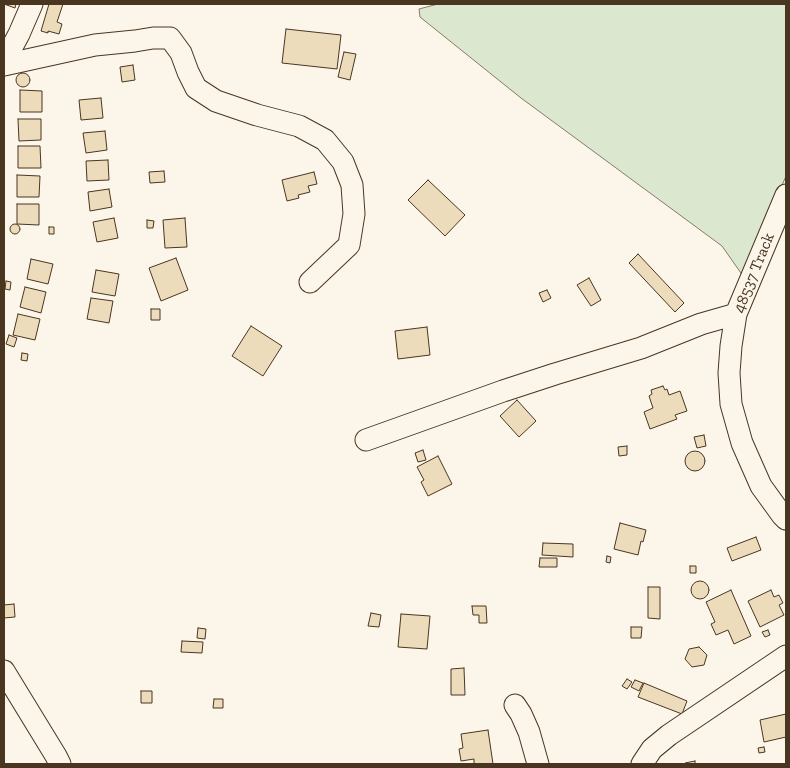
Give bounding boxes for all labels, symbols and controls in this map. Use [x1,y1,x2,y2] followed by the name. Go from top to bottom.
[729,230,779,316] street label: 48537 Track

